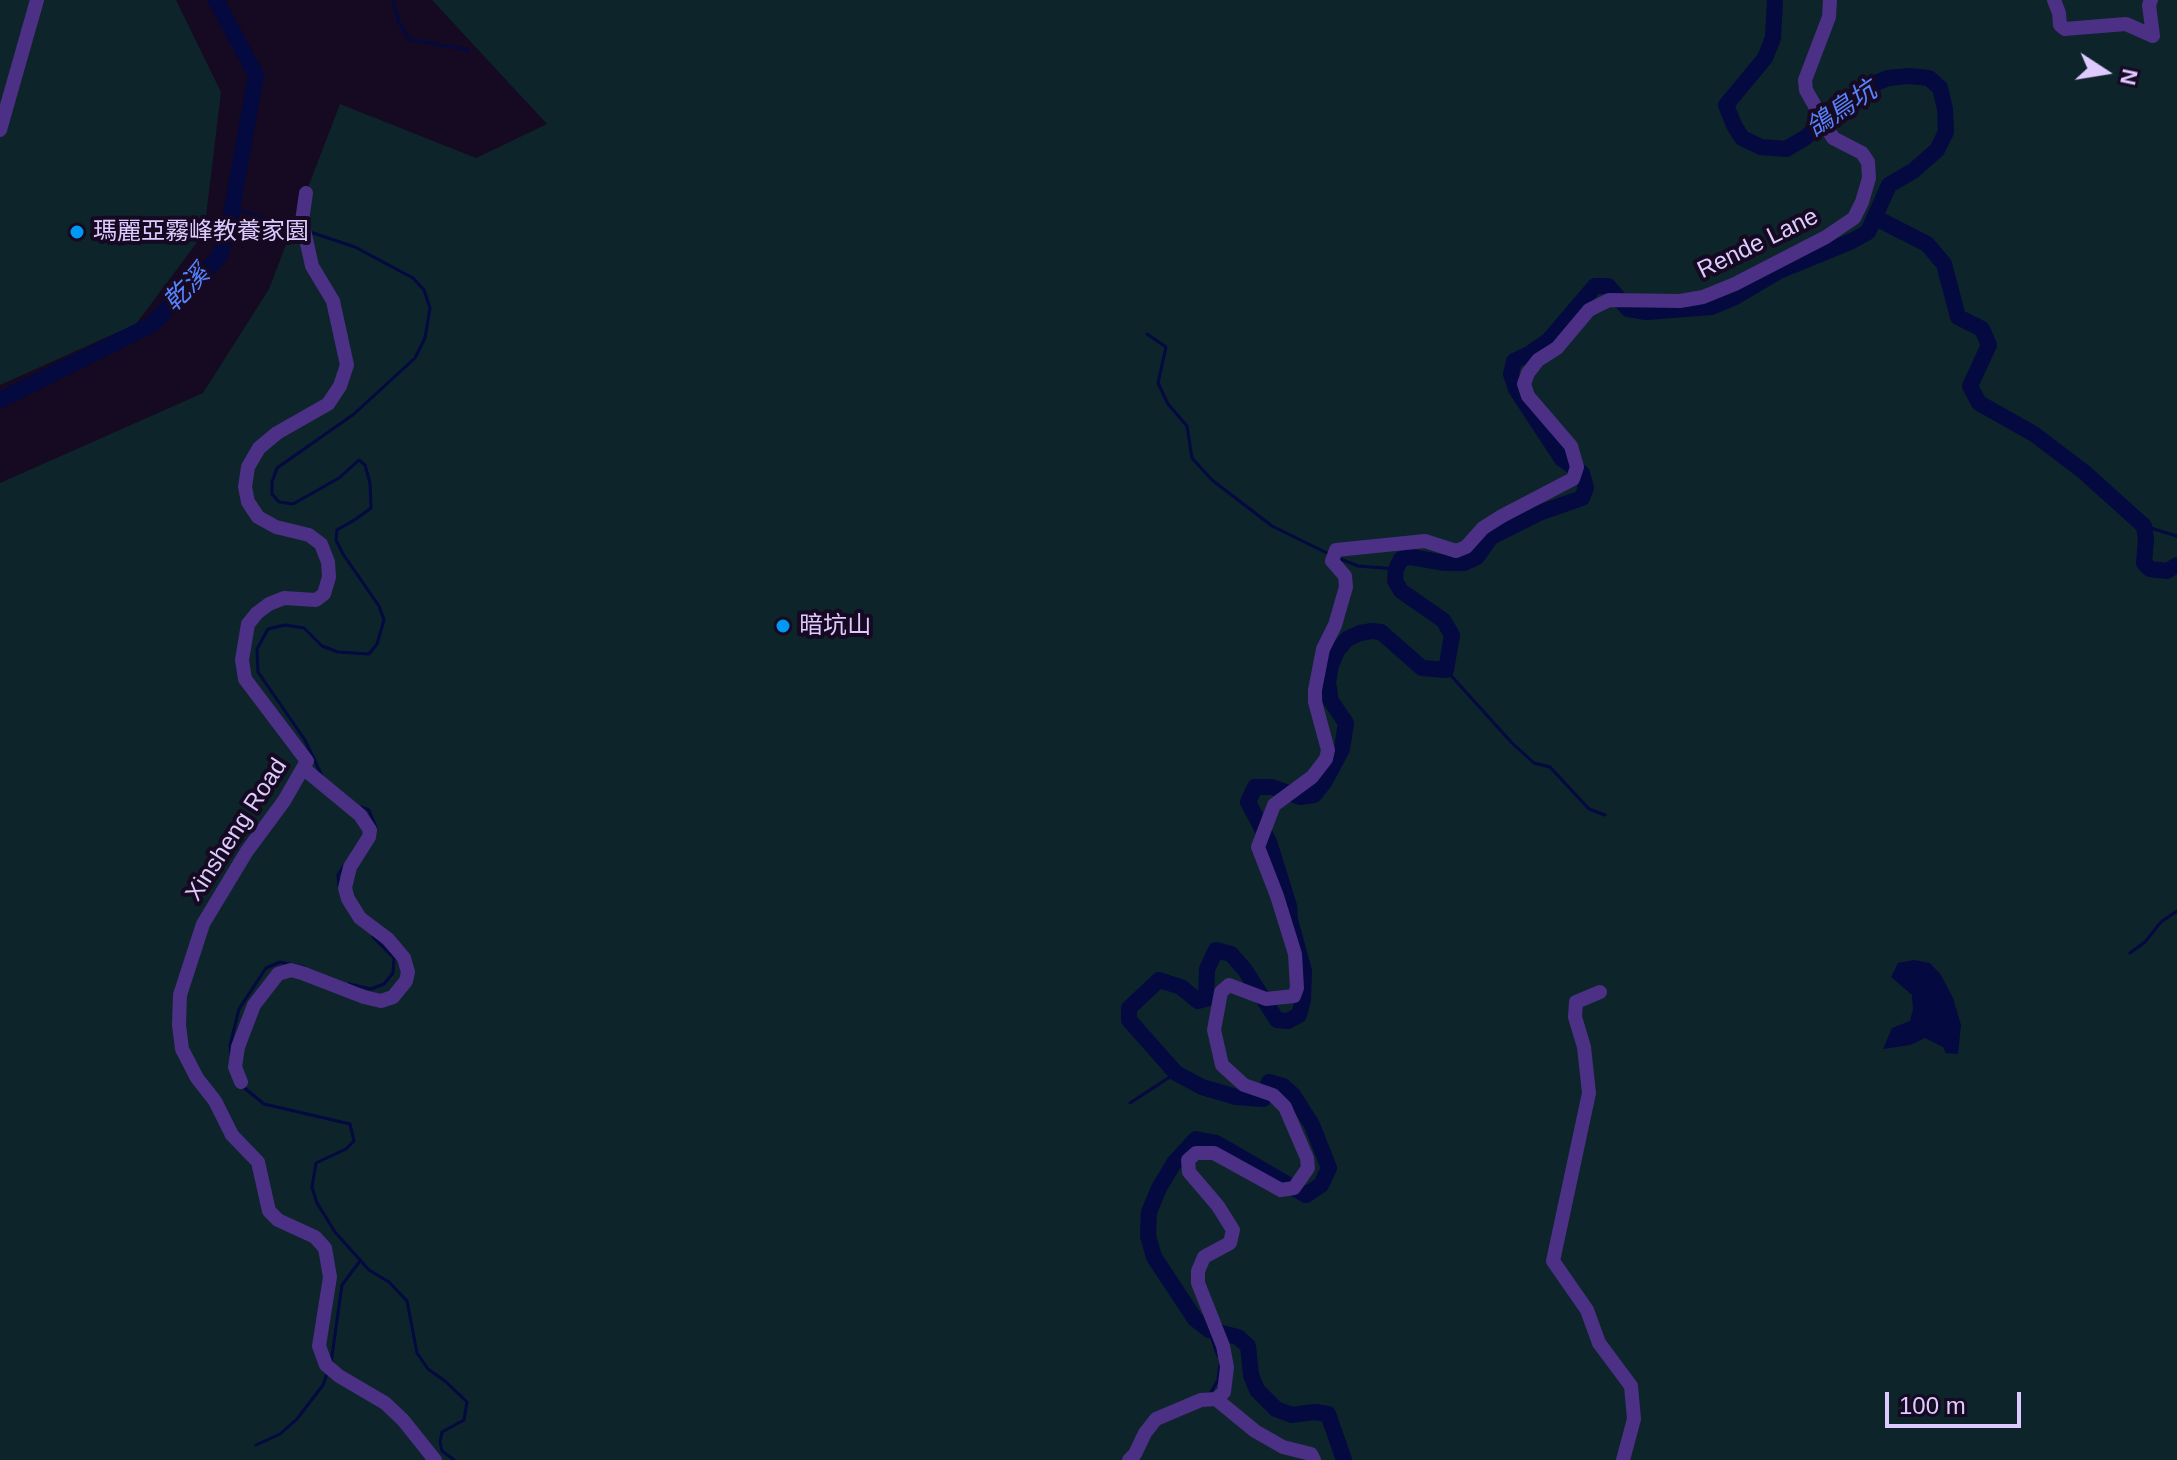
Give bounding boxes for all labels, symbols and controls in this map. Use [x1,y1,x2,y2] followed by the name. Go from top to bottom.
[2065,32,2145,112] north arrow
[2115,67,2143,87] text: N
[1801,75,1883,145] water label: 鴿鳥坑
[1693,202,1823,286] street label: Rende Lane
[93,218,309,246] place label: 瑪麗亞霧峰教養家園
[68,223,86,241] marker: 瑪麗亞霧峰教養家園
[158,260,216,318] water label: 乾溪
[799,612,871,640] place label: 暗坑山
[774,617,792,635] marker: 暗坑山
[180,753,294,907] street label: Xinsheng Road
[1889,1376,2025,1426] scale bar
[1899,1392,1966,1419] text: 100 m

